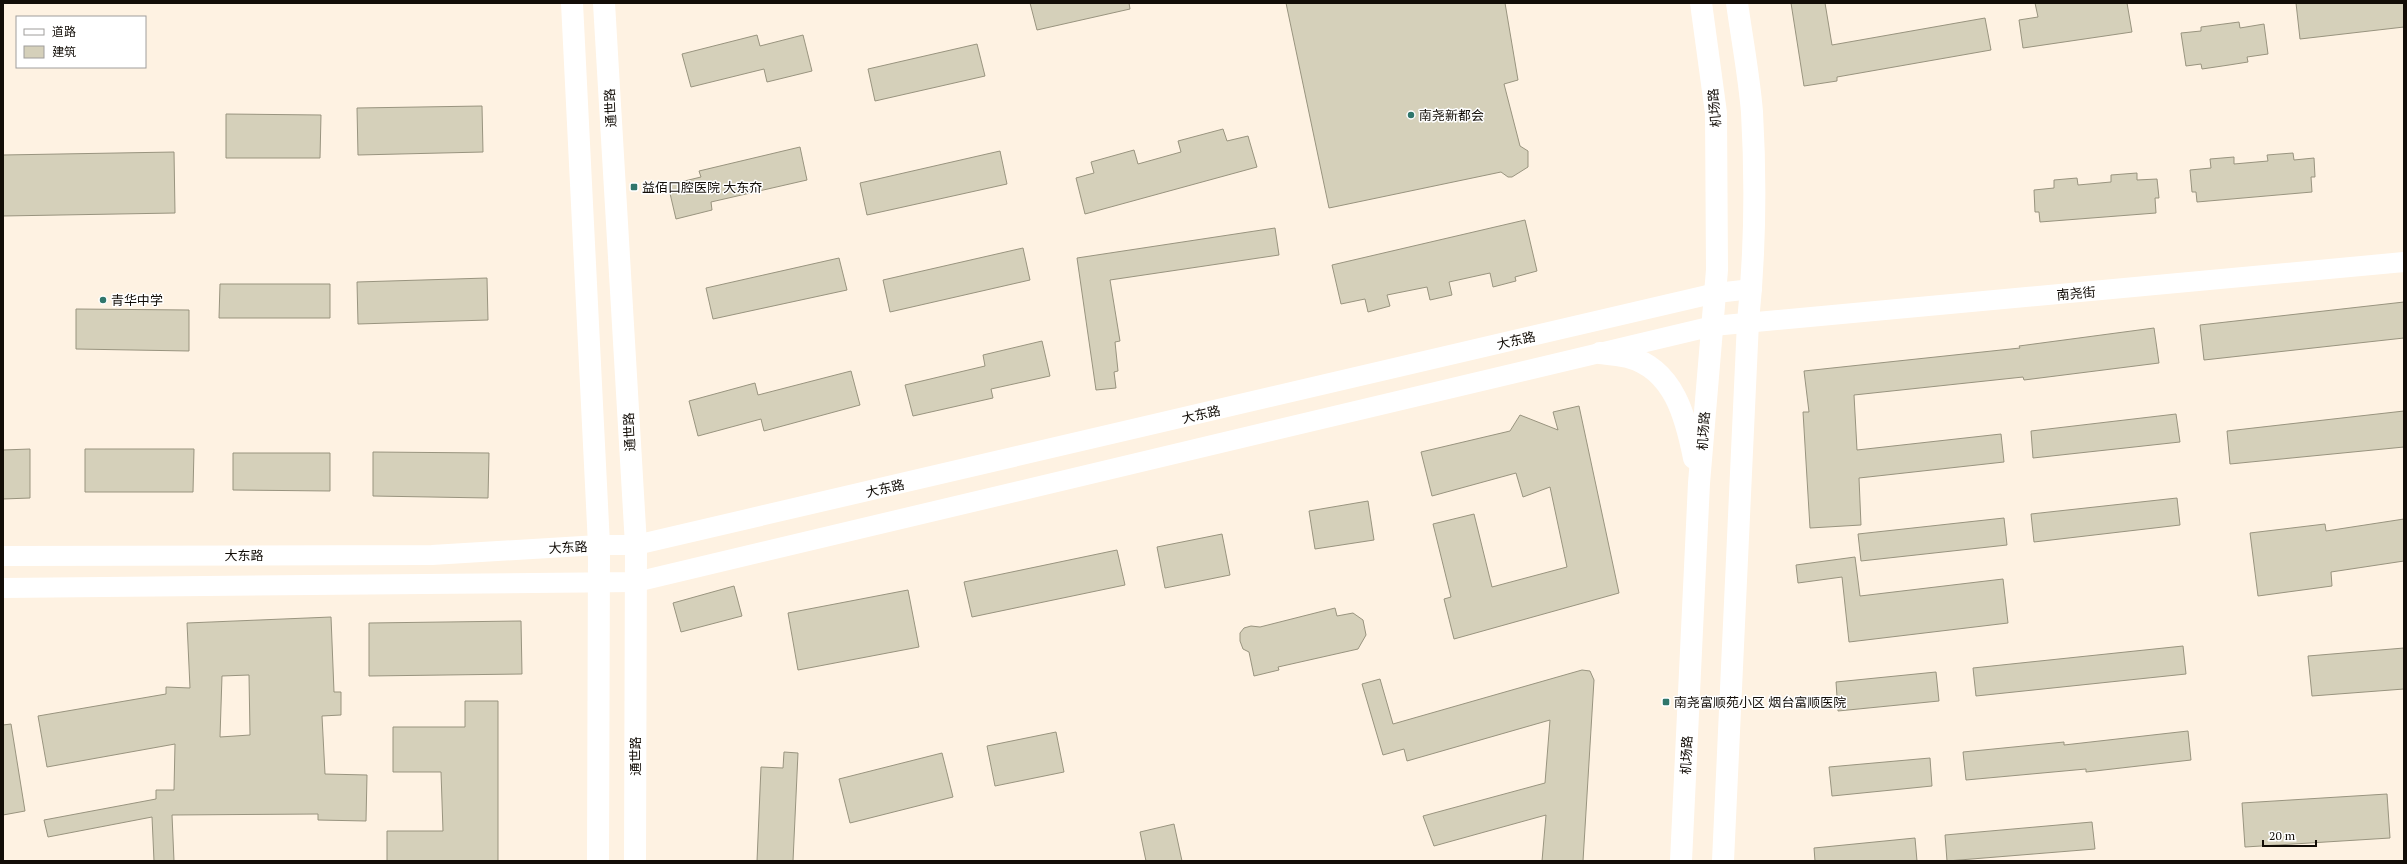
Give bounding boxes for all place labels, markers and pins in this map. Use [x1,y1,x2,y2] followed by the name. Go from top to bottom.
[1419,106,1484,124] place label: 南尧新都会
[1406,110,1416,120] marker: 南尧新都会
[642,178,762,196] place label: 益佰口腔医院 大东夼
[629,182,639,192] marker: 益佰口腔医院 大东夼
[111,291,163,309] place label: 青华中学
[98,295,108,305] marker: 青华中学
[1674,693,1846,711] place label: 南尧富顺苑小区 烟台富顺医院
[1661,697,1671,707] marker: 南尧富顺苑小区 烟台富顺医院

